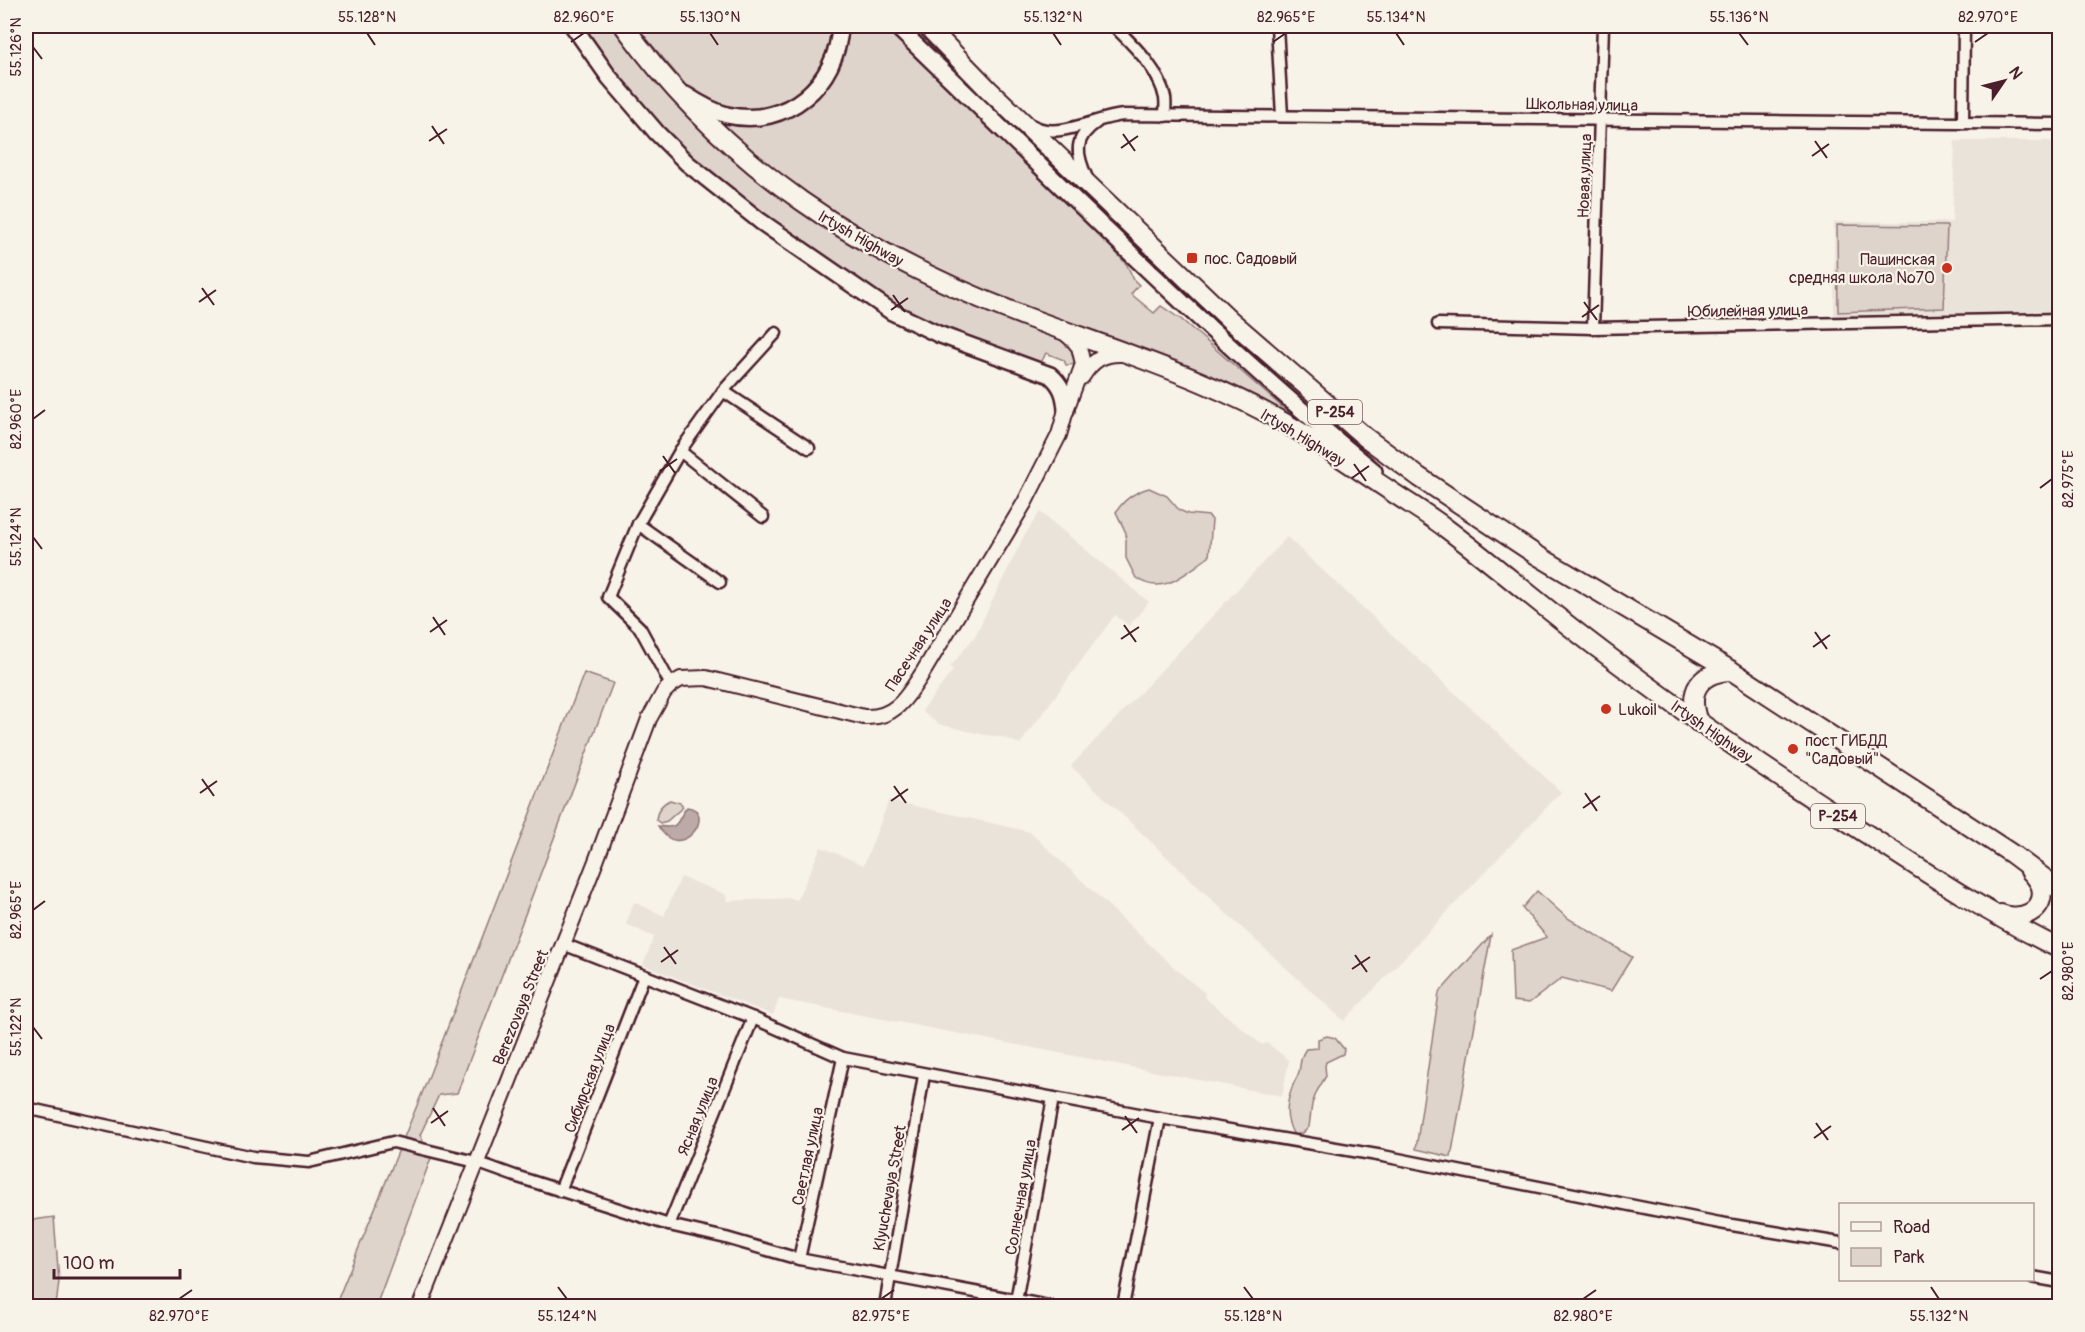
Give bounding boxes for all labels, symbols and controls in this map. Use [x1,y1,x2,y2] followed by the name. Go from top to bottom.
[338,8,396,27] text: 55.128°N
[554,8,614,27] text: 82.960°E
[680,8,740,27] text: 55.130°N
[1024,8,1082,27] text: 55.132°N
[1257,8,1315,27] text: 82.965°E
[1366,8,1426,27] text: 55.134°N
[1709,8,1769,27] text: 55.136°N
[1958,8,2018,27] text: 82.970°E
[7,17,26,77] text: 55.126°N
[1974,51,2034,111] north arrow
[2004,63,2027,83] text: N
[1526,94,1638,116] street label: Школьная улица
[1574,133,1596,219] street label: Новая улица
[814,206,907,271] street label: Irtysh Highway
[1204,249,1297,269] place label: пос. Садовый
[1789,250,1935,288] place label: Пашинская средняя школа №70
[1185,251,1199,265] marker: пос. Садовый
[1940,261,1954,275] marker: Пашинская средняя школа №70
[1688,300,1808,322] street label: Юбилейная улица
[7,389,26,449] text: 82.960°E
[1308,400,1362,424] road number: Р-254
[1256,405,1349,471] street label: Irtysh Highway
[2059,450,2078,508] text: 82.975°E
[7,507,26,567] text: 55.124°N
[881,594,956,695] street label: Пасечная улица
[1667,696,1756,767] street label: Irtysh Highway
[1618,700,1657,720] place label: Lukoil
[1599,702,1613,716] marker: Lukoil
[1805,731,1887,769] place label: пост ГИБДД "Садовый"
[1786,742,1800,756] marker: пост ГИБДД "Садовый"
[1811,804,1865,828] road number: Р-254
[7,881,26,939] text: 82.965°E
[2059,941,2078,1001] text: 82.980°E
[489,946,553,1068] street label: Berezovaya Street
[7,998,26,1056] text: 55.122°N
[560,1021,620,1136] street label: Сибирская улица
[673,1074,723,1159] street label: Ясная улица
[788,1105,828,1207] street label: Светлая улица
[869,1123,911,1253] street label: Klyuchevaya Street
[1001,1138,1041,1257] street label: Солнечная улица
[1839,1203,2034,1281] legend
[1893,1216,1930,1239] text: Road
[54,1242,180,1280] scale bar
[1893,1246,1925,1269] text: Park
[63,1252,115,1275] text: 100 m
[149,1307,209,1326] text: 82.970°E
[537,1307,597,1326] text: 55.124°N
[852,1307,910,1326] text: 82.975°E
[1224,1307,1282,1326] text: 55.128°N
[1553,1307,1613,1326] text: 82.980°E
[1910,1307,1968,1326] text: 55.132°N

